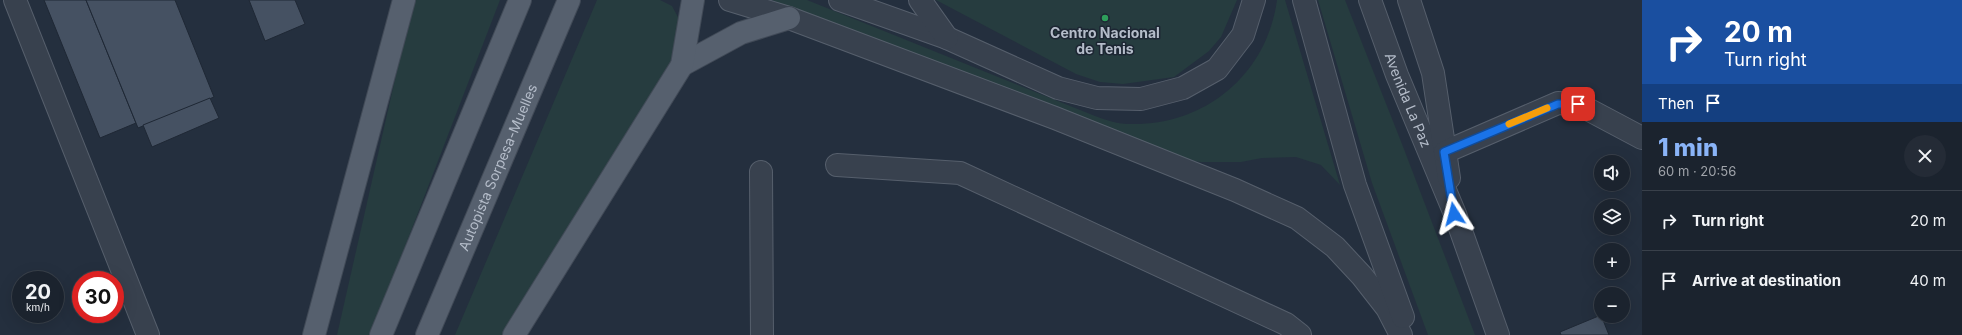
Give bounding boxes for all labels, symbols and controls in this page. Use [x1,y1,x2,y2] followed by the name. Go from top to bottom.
[1100,13,1110,23] marker: Centro Nacional de Tenis
[1724,15,1793,49] text: 20 m
[1658,16,1710,68] icon: right
[1050,24,1160,57] place label: Centro Nacional de Tenis
[1724,49,1807,70] text: Turn right
[1382,50,1435,150] street label: Avenida La Paz
[455,81,540,253] street label: Autopista Sorpesa-Muelles
[1561,87,1595,121] pin
[1702,92,1724,114] icon: arrive
[1567,93,1589,115] icon: arrive
[1658,94,1694,113] text: Then
[1658,133,1718,162] text: 1 min
[1904,135,1946,177] button: close
[1594,155,1630,323] map controls
[1594,155,1630,191] button: sound
[1658,163,1736,179] text: 60 m · 20:56
[1433,193,1475,235] position arrow
[1594,199,1630,235] button: layers
[1658,210,1680,232] icon: right
[1692,211,1764,230] text: Turn right
[1910,211,1946,230] text: 20 m
[1594,243,1630,279] button: +
[1658,270,1680,292] icon: arrive
[72,271,124,323] speed limit sign: 30
[1692,271,1841,290] text: Arrive at destination
[1909,271,1946,290] text: 40 m
[25,280,51,304] text: 20
[1594,287,1630,323] button: −
[26,301,50,313] text: km/h

